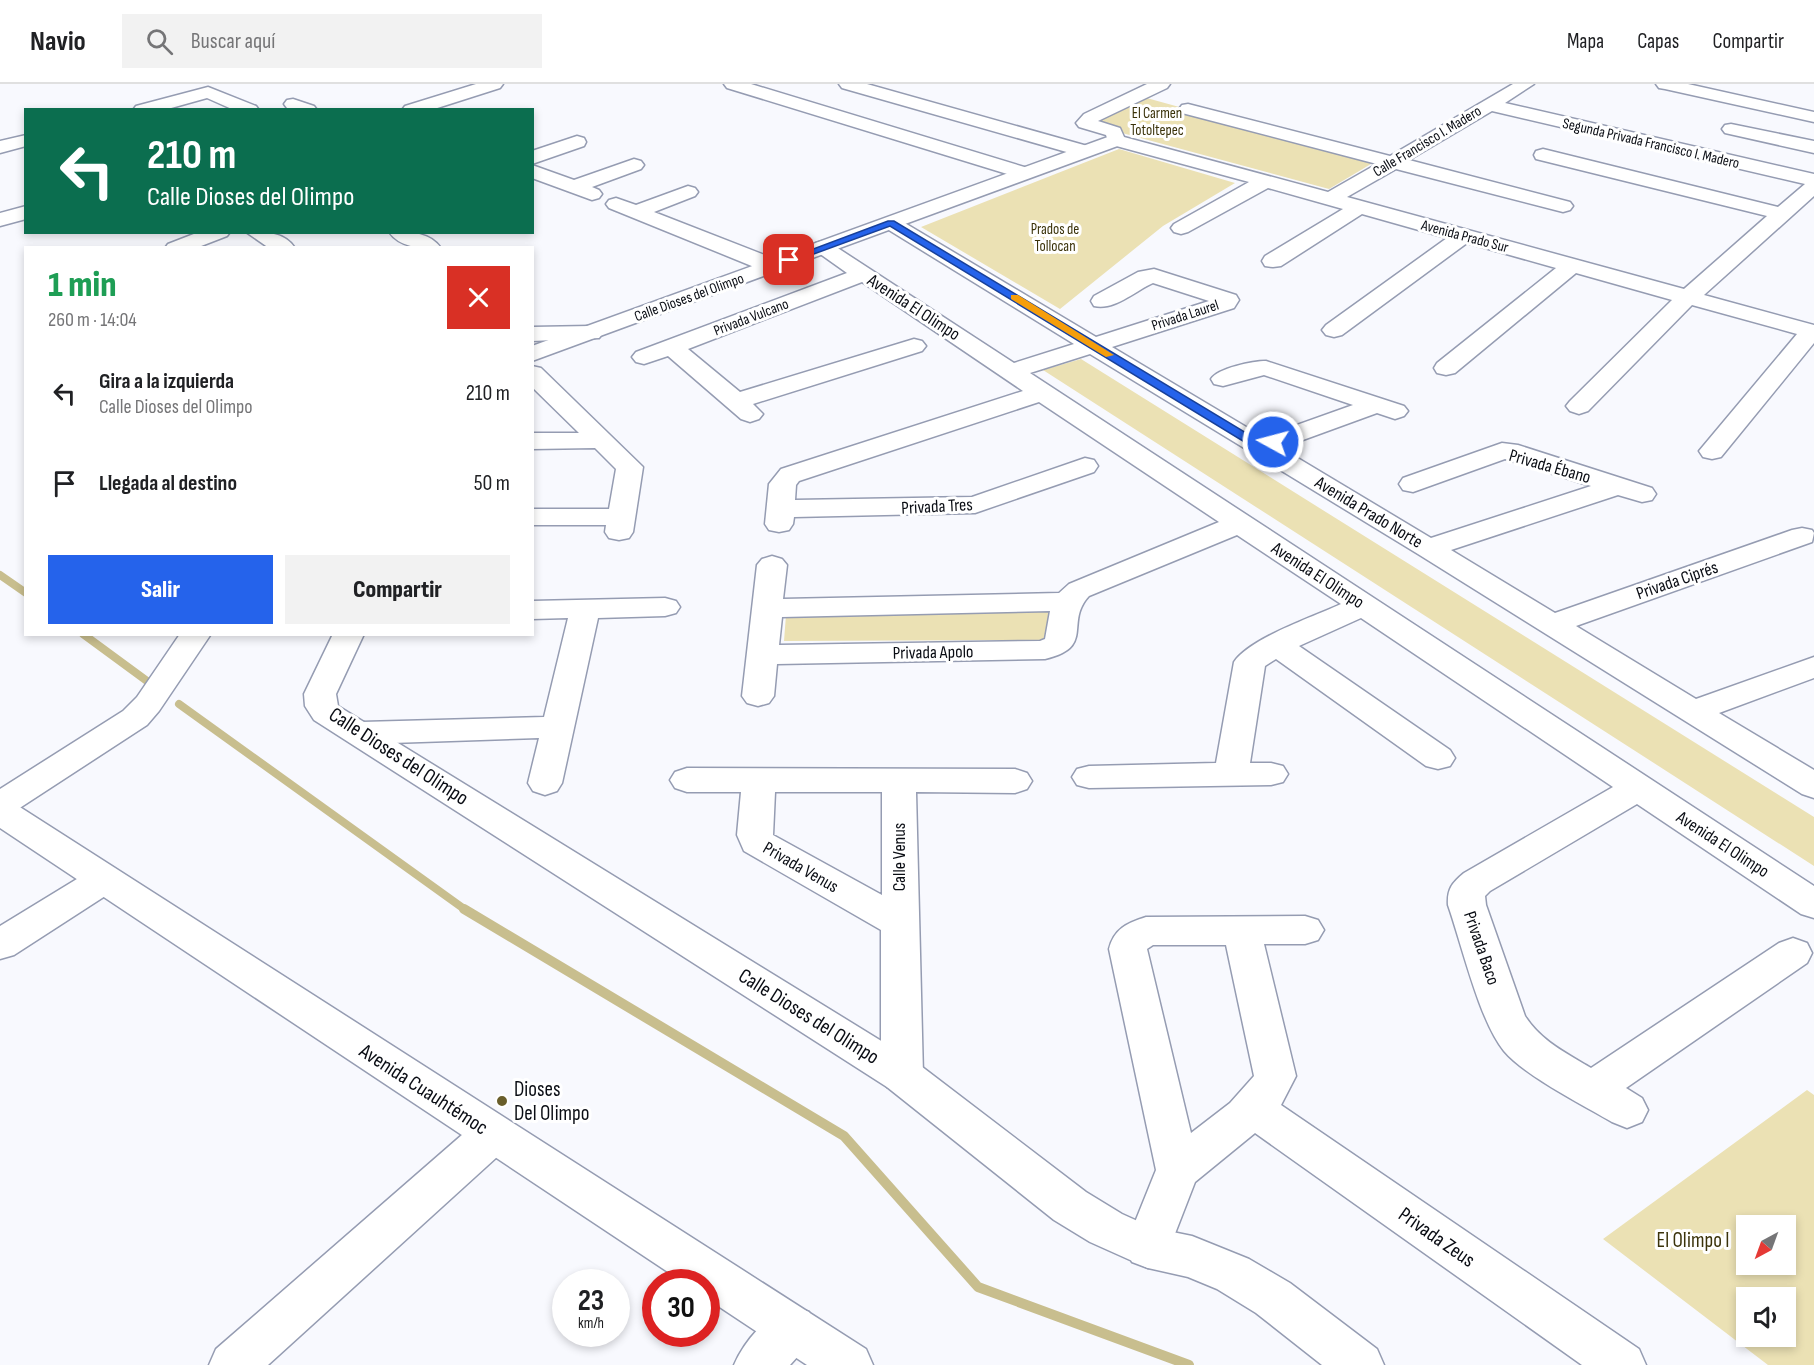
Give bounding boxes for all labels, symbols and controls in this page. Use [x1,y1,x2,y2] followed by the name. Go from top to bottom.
[122,14,542,68] search box
[30,25,86,58] text: Navio
[143,25,176,58] icon: search
[191,28,275,55] text: Buscar aquí
[1567,29,1604,54] text: Mapa
[1637,29,1679,54] text: Capas
[1712,29,1784,54] text: Compartir
[1370,102,1485,181] street label: Calle Francisco I. Madero
[1130,104,1184,140] park label: El Carmen Totoltepec
[1561,114,1741,173] street label: Segunda Privada Francisco I. Madero
[147,130,236,181] text: 210 m
[48,132,126,210] icon: left
[147,181,354,213] text: Calle Dioses del Olimpo
[1418,215,1511,257] street label: Avenida Prado Sur
[1031,220,1079,256] park label: Prados de Tollocan
[763,234,814,285] pin
[772,243,805,276] icon: arrive
[48,264,116,307] text: 1 min
[447,266,510,329] button: close
[632,269,747,326] street label: Calle Dioses del Olimpo
[863,269,964,345] street label: Avenida El Olimpo
[711,294,791,340] street label: Privada Vulcano
[1149,296,1221,335] street label: Privada Laurel
[48,308,137,332] text: 260 m · 14:04
[99,368,234,395] text: Gira a la izquierda
[48,377,81,410] icon: left
[466,380,510,407] text: 210 m
[99,395,253,419] text: Calle Dioses del Olimpo
[1241,410,1305,474] position arrow
[1507,445,1593,488] street label: Privada Ébano
[48,467,81,500] icon: arrive
[99,470,237,497] text: Llegada al destino
[474,470,510,497] text: 50 m
[1310,472,1426,553] street label: Avenida Prado Norte
[901,494,973,519] street label: Privada Tres
[1267,537,1368,613] street label: Avenida El Olimpo
[48,555,273,624] button: Salir
[285,555,510,624] button: Compartir
[1633,557,1721,604] street label: Privada Ciprés
[892,641,974,664] street label: Privada Apolo
[324,702,473,811] street label: Calle Dioses del Olimpo
[1672,806,1773,882] street label: Avenida El Olimpo
[889,823,910,891] street label: Calle Venus
[759,837,842,897] street label: Privada Venus
[1459,909,1504,988] street label: Privada Baco
[734,963,884,1070] street label: Calle Dioses del Olimpo
[354,1038,493,1140] street label: Avenida Cuauhtémoc
[514,1077,590,1126] place label: Dioses Del Olimpo
[495,1094,509,1108] marker: Dioses Del Olimpo
[1394,1202,1480,1273] street label: Privada Zeus
[1736,1215,1796,1275] north arrow
[1736,1215,1796,1347] map controls
[1657,1228,1729,1253] park label: El Olimpo I
[642,1269,720,1347] speed limit sign: 30
[578,1283,604,1319] text: 23
[1736,1287,1796,1347] button: sound
[578,1314,604,1333] text: km/h

